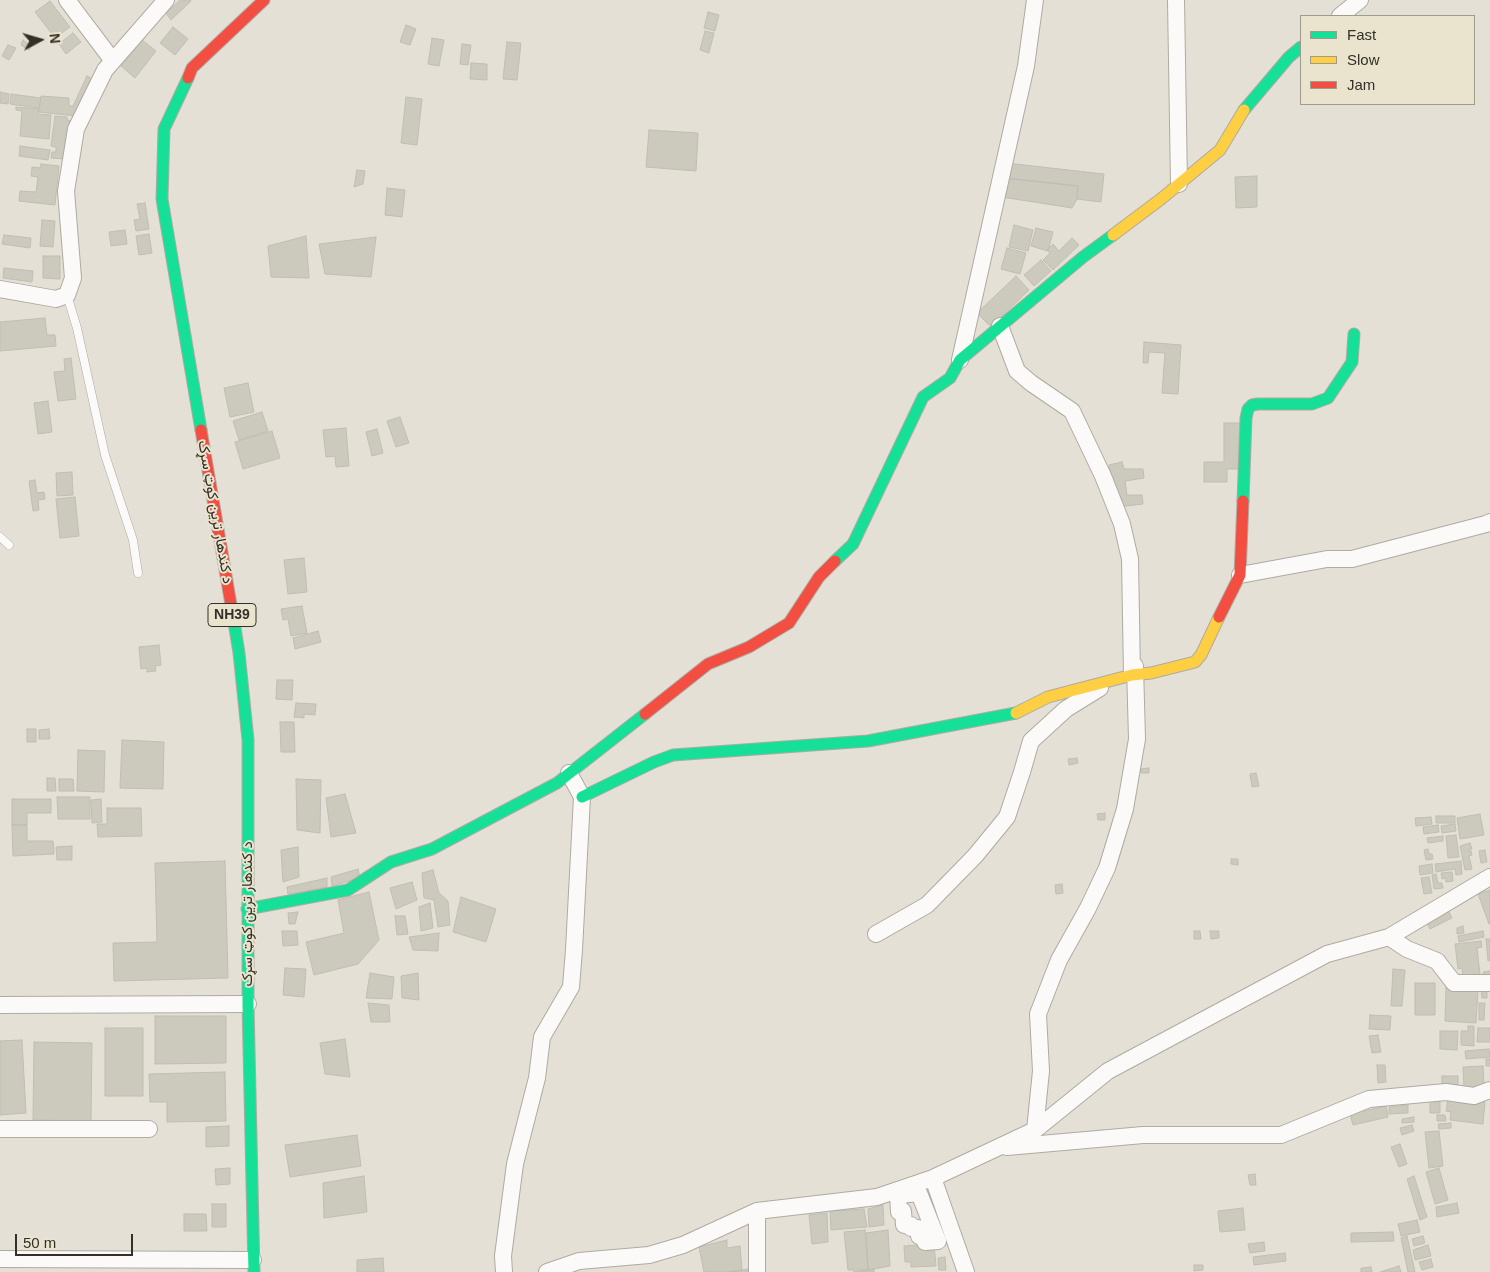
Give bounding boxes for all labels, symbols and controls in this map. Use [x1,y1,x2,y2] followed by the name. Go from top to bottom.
[15,15,65,65] north arrow
[1300,15,1475,105] legend
[1347,26,1376,43] text: Fast
[46,33,63,44] text: N
[1347,51,1380,68] text: Slow
[1347,76,1375,93] text: Jam
[194,439,236,585] street label: د کندهار ترين کوټ سړک
[208,604,256,626] road number: NH39
[239,841,257,987] street label: د کندهار ترين کوټ سړک
[18,1224,135,1256] scale bar
[23,1234,56,1251] text: 50 m

